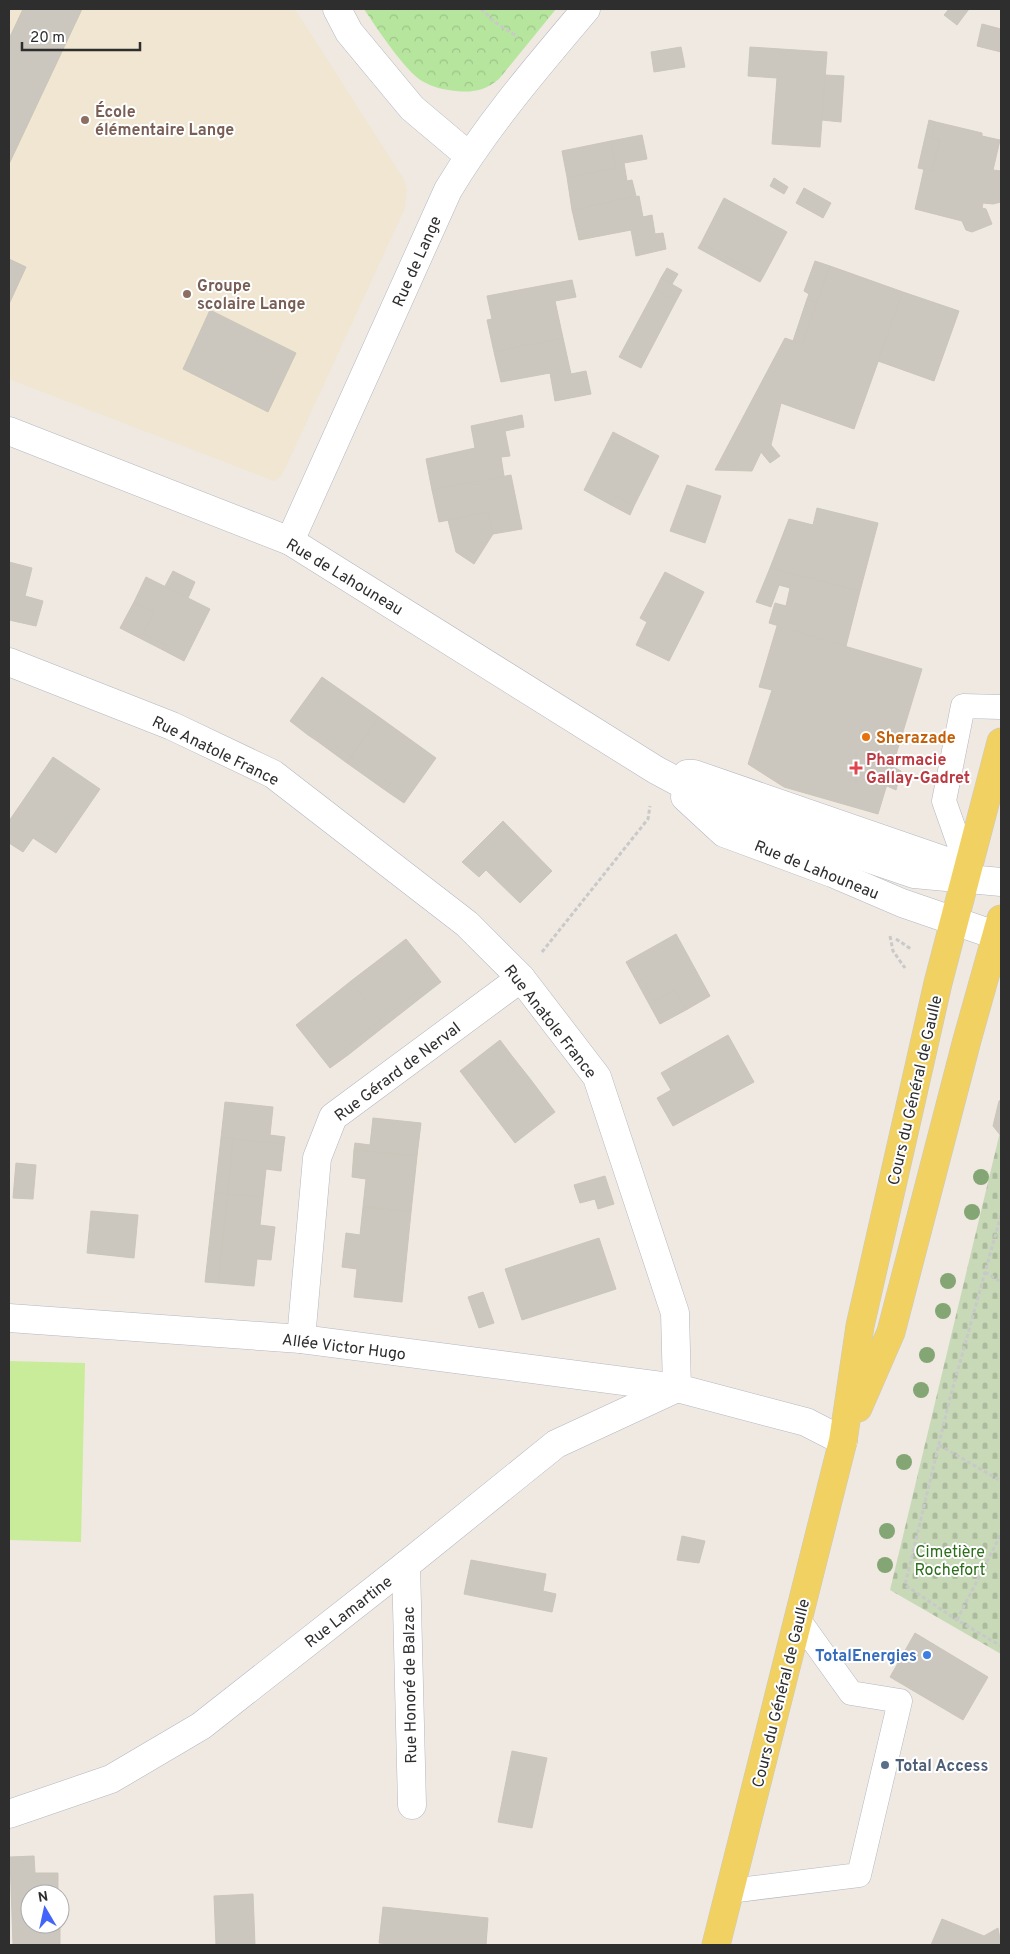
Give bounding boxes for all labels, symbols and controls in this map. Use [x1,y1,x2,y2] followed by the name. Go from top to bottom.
[22,20,140,52] scale bar
[30,29,65,48] text: 20 m
[95,101,234,141] place label: École élémentaire Lange
[79,114,91,126] marker: École élémentaire Lange
[389,213,447,310] street label: Rue de Lange
[197,277,305,315] place label: Groupe scolaire Lange
[181,288,193,300] marker: Groupe scolaire Lange
[282,535,406,621] street label: Rue de Lahouneau
[148,712,282,791] street label: Rue Anatole France
[876,729,956,749] place label: Sherazade
[860,731,872,743] marker: Sherazade
[866,751,970,789] place label: Pharmacie Gallay-Gadret
[850,762,862,774] marker: Pharmacie Gallay-Gadret
[751,837,882,905] street label: Rue de Lahouneau
[499,961,600,1083] street label: Rue Anatole France
[884,994,948,1187] street label: Cours du Général de Gaulle
[331,1019,465,1127] street label: Rue Gérard de Nerval
[281,1330,407,1366] street label: Allée Victor Hugo
[914,1543,986,1581] park label: Cimetière Rochefort
[301,1572,397,1653] street label: Rue Lamartine
[749,1597,815,1790] street label: Cours du Général de Gaulle
[400,1606,422,1764] street label: Rue Honoré de Balzac
[815,1647,917,1667] place label: TotalEnergies
[921,1649,933,1661] marker: TotalEnergies
[895,1757,988,1777] place label: Total Access
[879,1759,891,1771] marker: Total Access
[20,1884,70,1934] north arrow
[37,1888,50,1907] text: N

